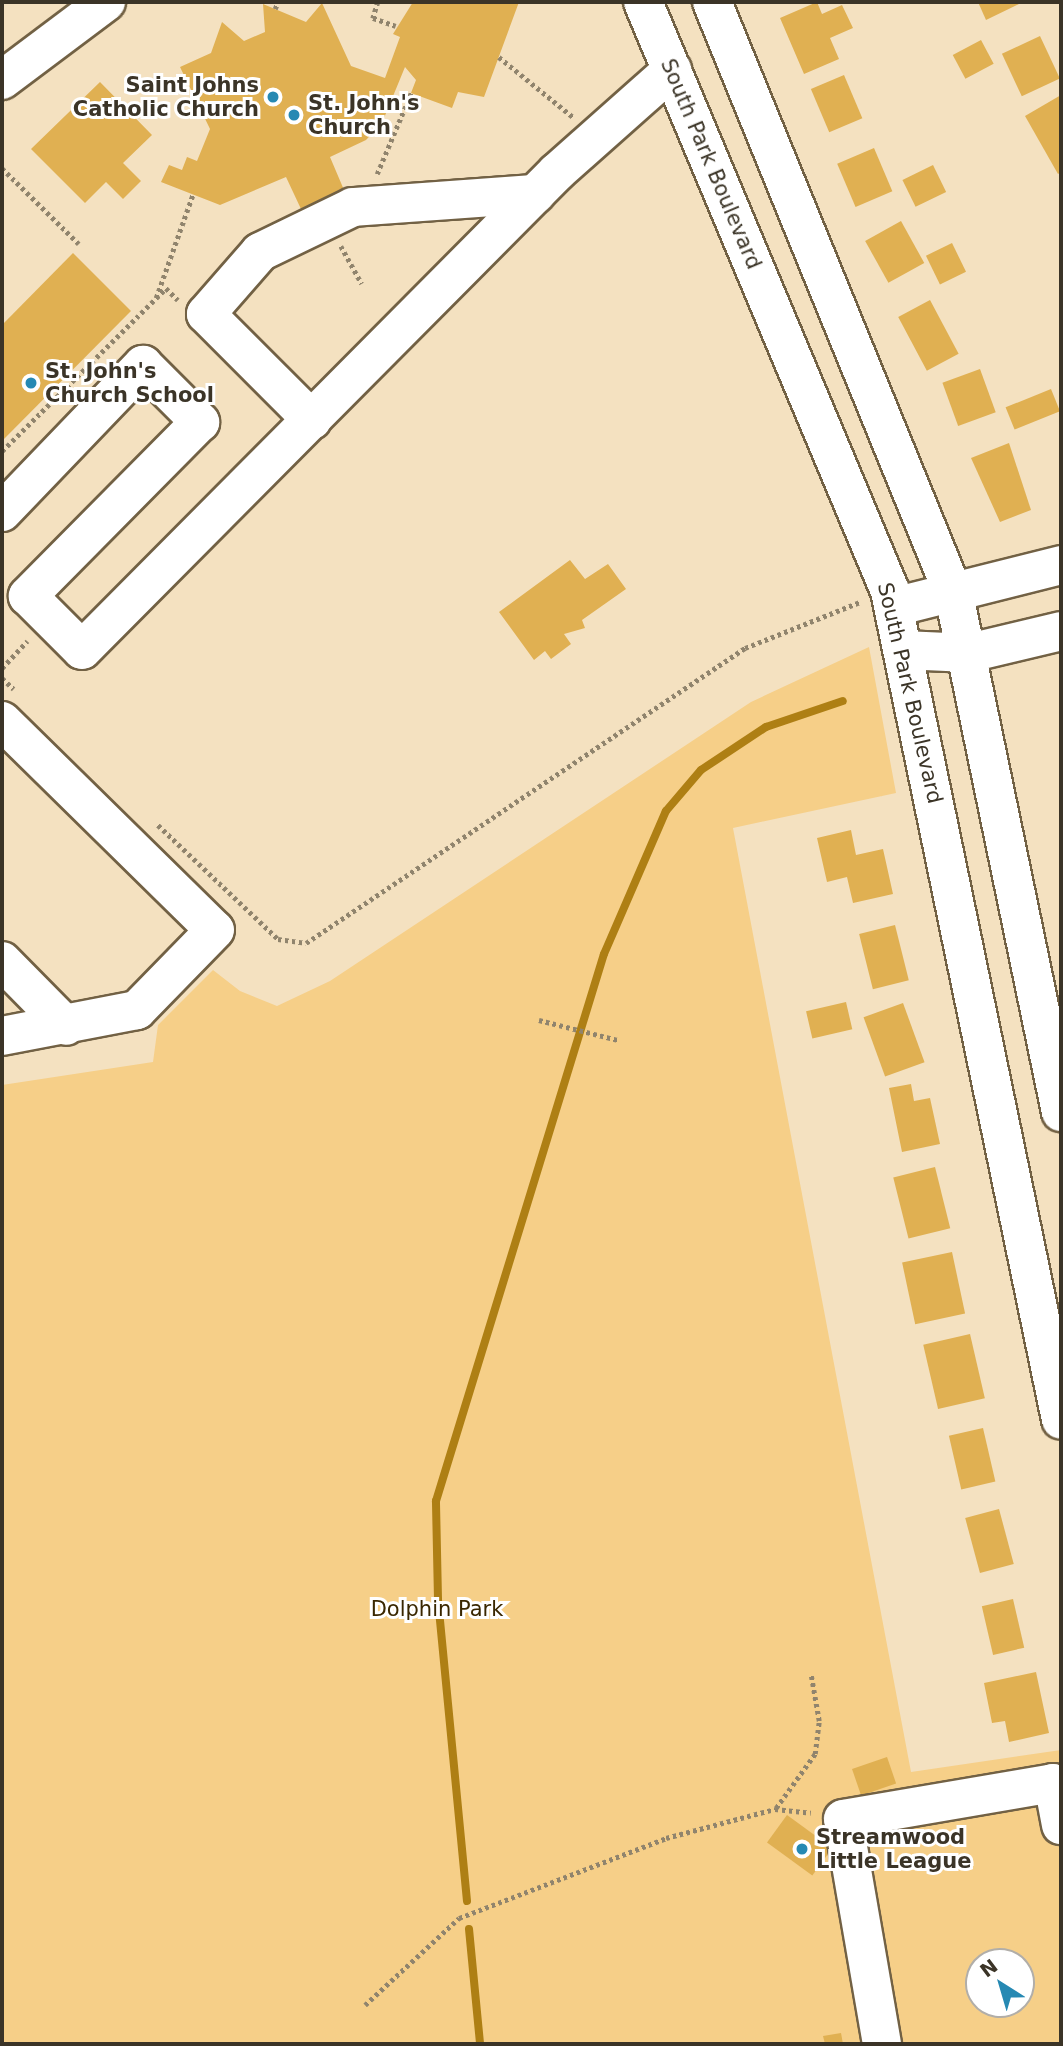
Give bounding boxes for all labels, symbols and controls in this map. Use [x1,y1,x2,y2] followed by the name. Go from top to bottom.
[655,55,767,273] street label: South Park Boulevard
[73,72,259,122] place label: Saint Johns Catholic Church
[265,89,281,105] marker: Saint Johns Catholic Church
[308,90,420,140] place label: St. John's Church
[286,107,302,123] marker: St. John's Church
[45,358,214,408] place label: St. John's Church School
[23,375,39,391] marker: St. John's Church School
[872,580,948,806] street label: South Park Boulevard
[371,1596,503,1622] park label: Dolphin Park
[816,1824,971,1874] place label: Streamwood Little League
[794,1841,810,1857] marker: Streamwood Little League
[965,1948,1035,2018] north arrow
[976,1954,1002,1981] text: N

